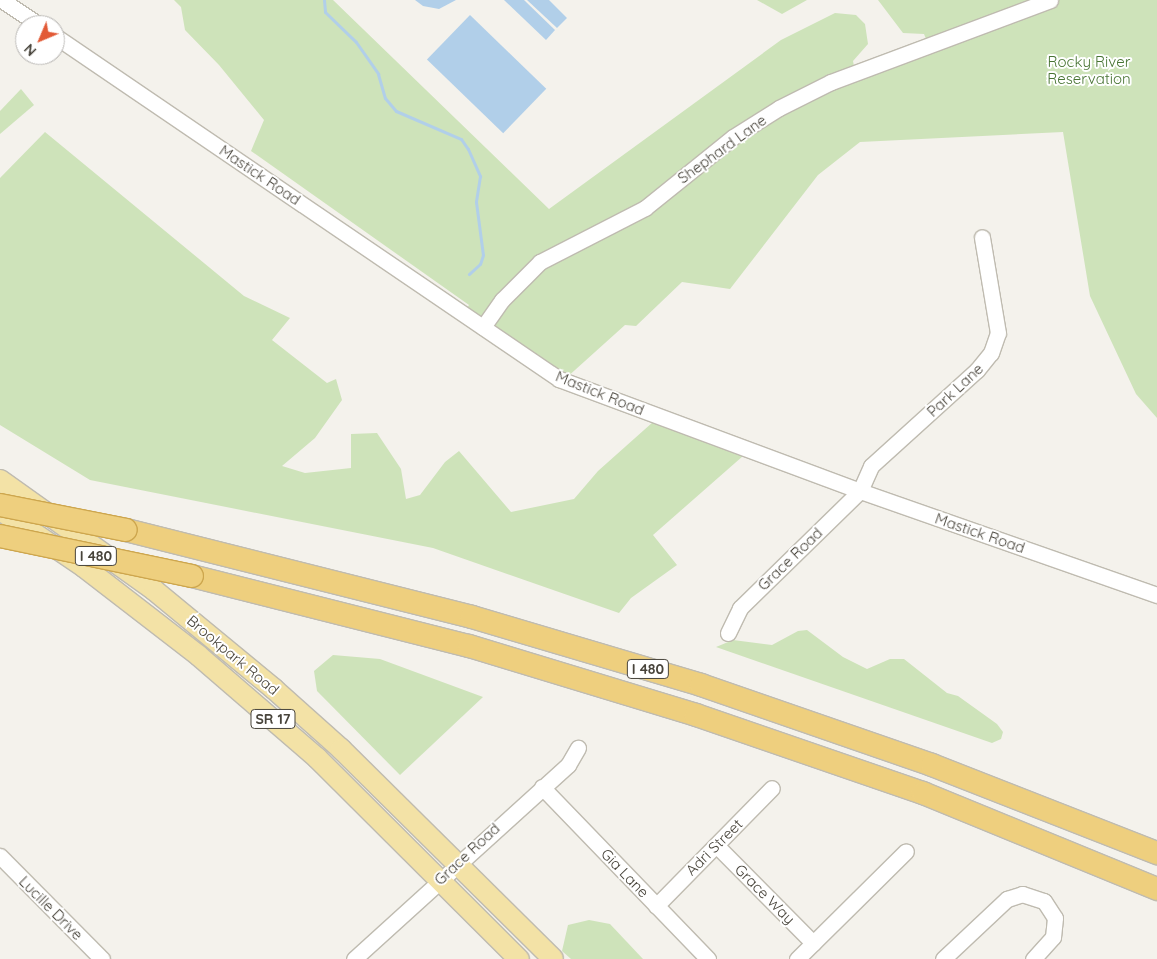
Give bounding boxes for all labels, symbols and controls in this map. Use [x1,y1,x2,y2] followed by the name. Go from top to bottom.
[15,15,65,65] north arrow
[20,40,40,60] text: N
[1047,52,1131,87] park label: Rocky River Reservation
[674,111,770,187] street label: Shephard Lane
[216,141,304,209] street label: Mastick Road
[923,360,987,420] street label: Park Lane
[553,367,647,419] street label: Mastick Road
[933,509,1027,557] street label: Mastick Road
[754,524,826,594] street label: Grace Road
[75,544,117,568] road number: I 480
[183,611,283,699] street label: Brookpark Road
[627,658,669,681] road number: I 480
[249,708,297,731] road number: SR 17
[682,815,746,879] street label: Adri Street
[431,819,503,889] street label: Grace Road
[597,845,653,901] street label: Gia Lane
[731,860,799,928] street label: Grace Way
[15,872,87,944] street label: Lucille Drive

